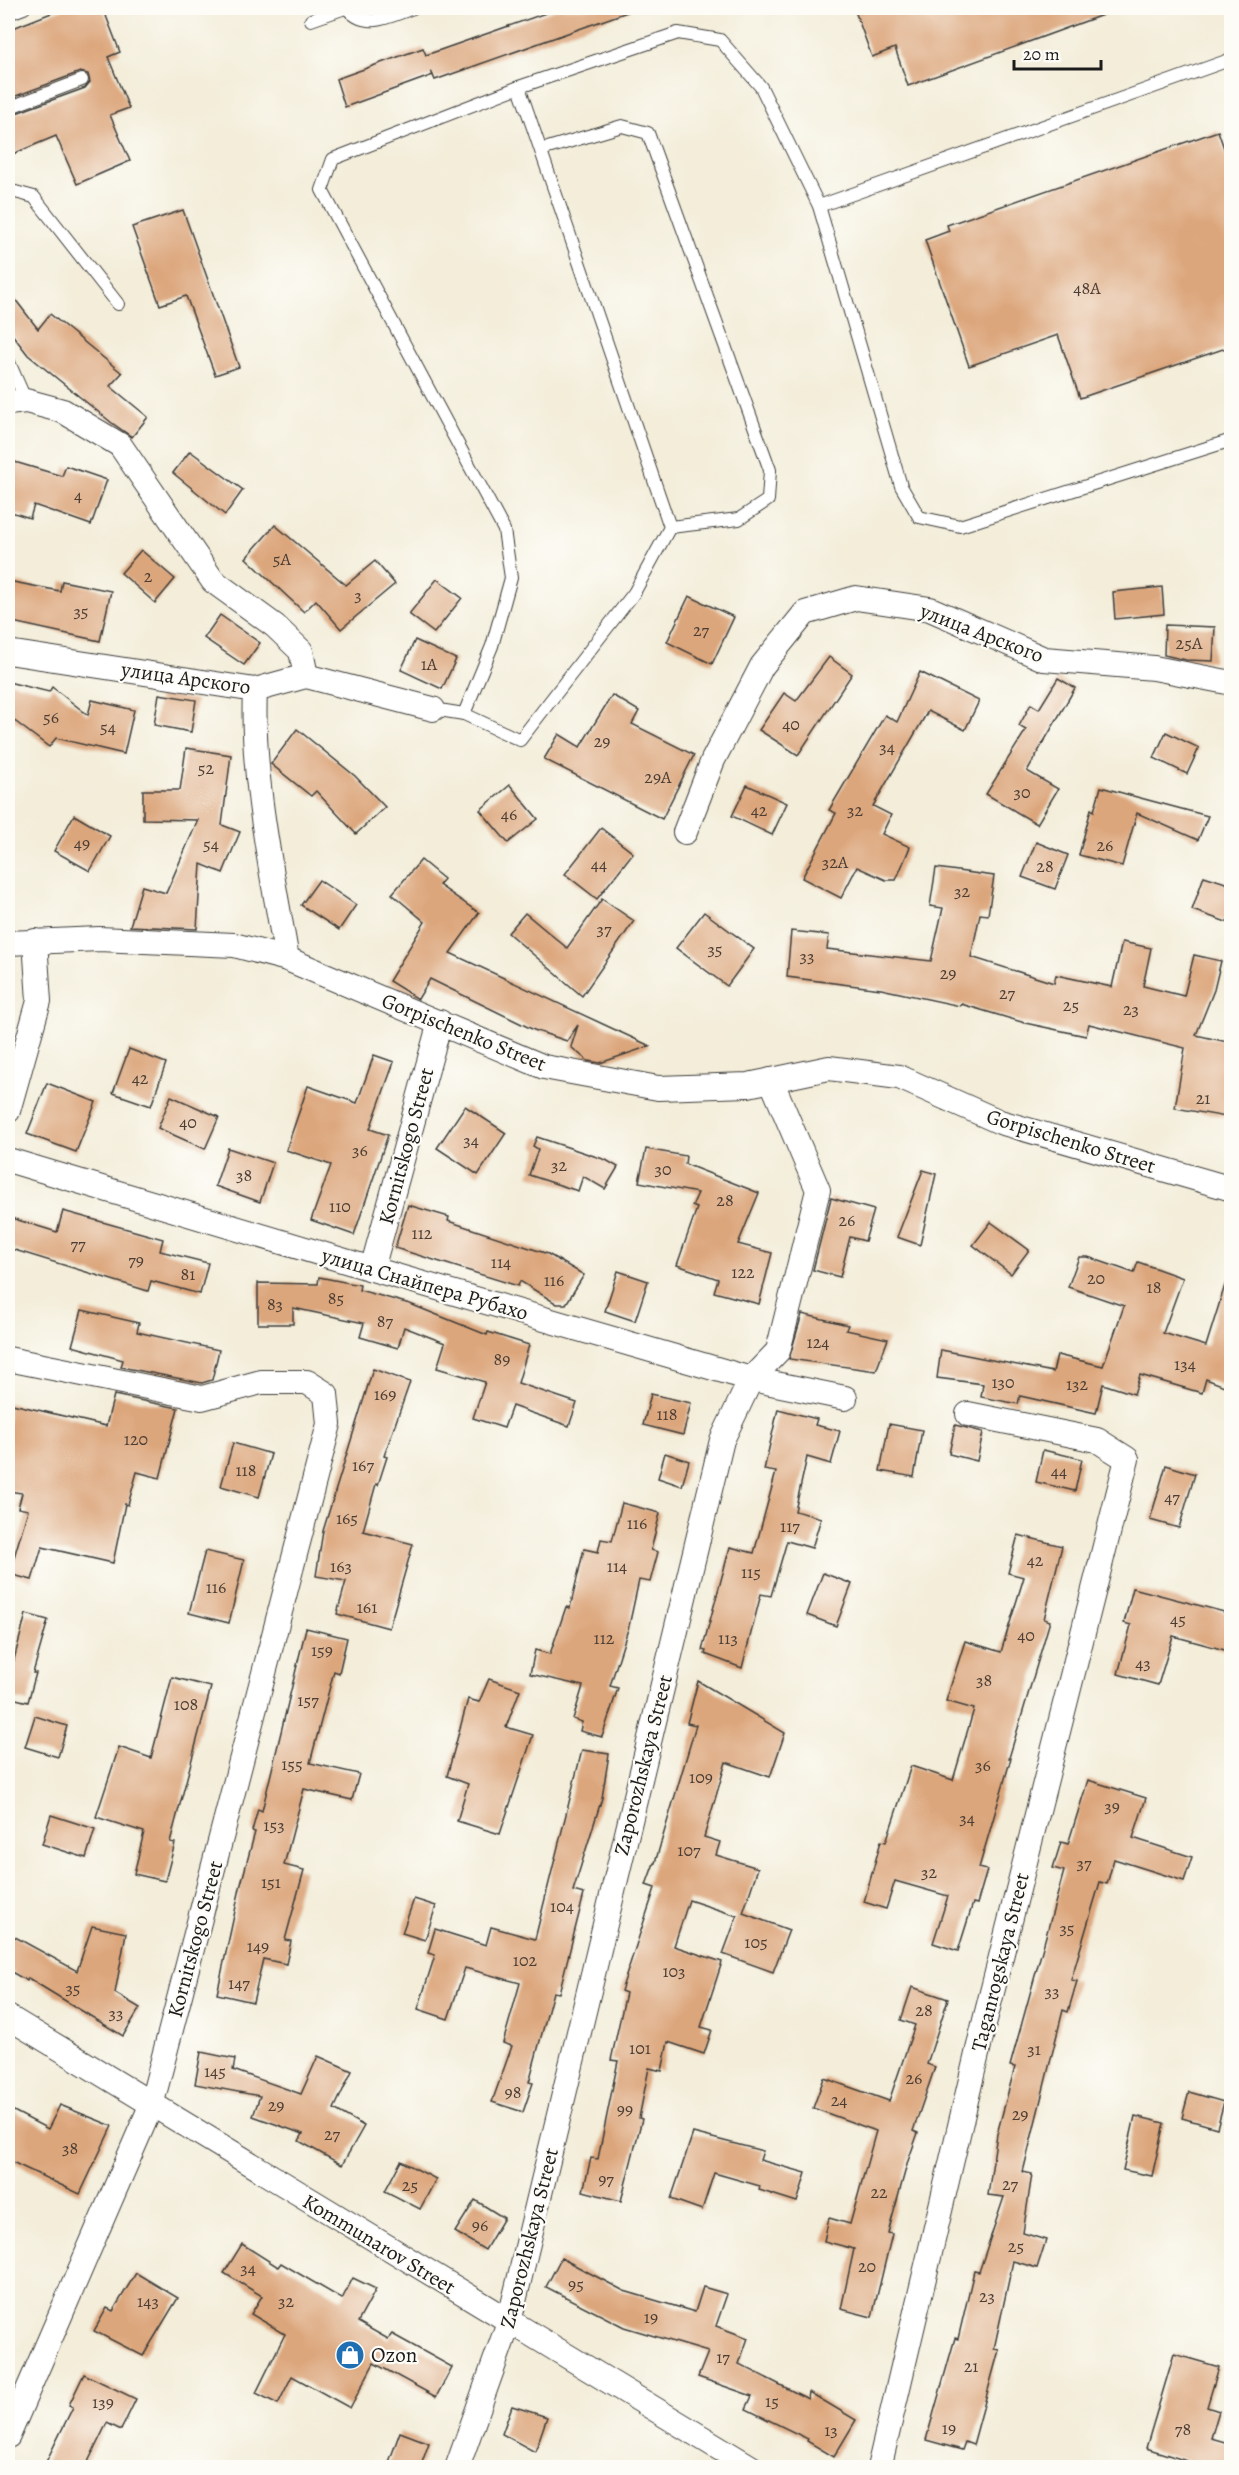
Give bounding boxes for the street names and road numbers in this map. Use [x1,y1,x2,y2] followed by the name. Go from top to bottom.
[915,596,1048,669] street label: улица Арского
[119,655,252,701] street label: улица Арского
[378,986,550,1078] street label: Gorpischenko Street
[372,1065,440,1227] street label: Kornitskogo Street
[983,1102,1159,1180] street label: Gorpischenko Street
[318,1241,532,1327] street label: улица Снайпера Рубахо
[607,1672,679,1858] street label: Zaporozhskaya Street
[161,1858,229,2020] street label: Kornitskogo Street
[964,1870,1036,2054] street label: Taganrogskaya Street
[493,2145,565,2331] street label: Zaporozhskaya Street
[297,2187,461,2301] street label: Kommunarov Street

